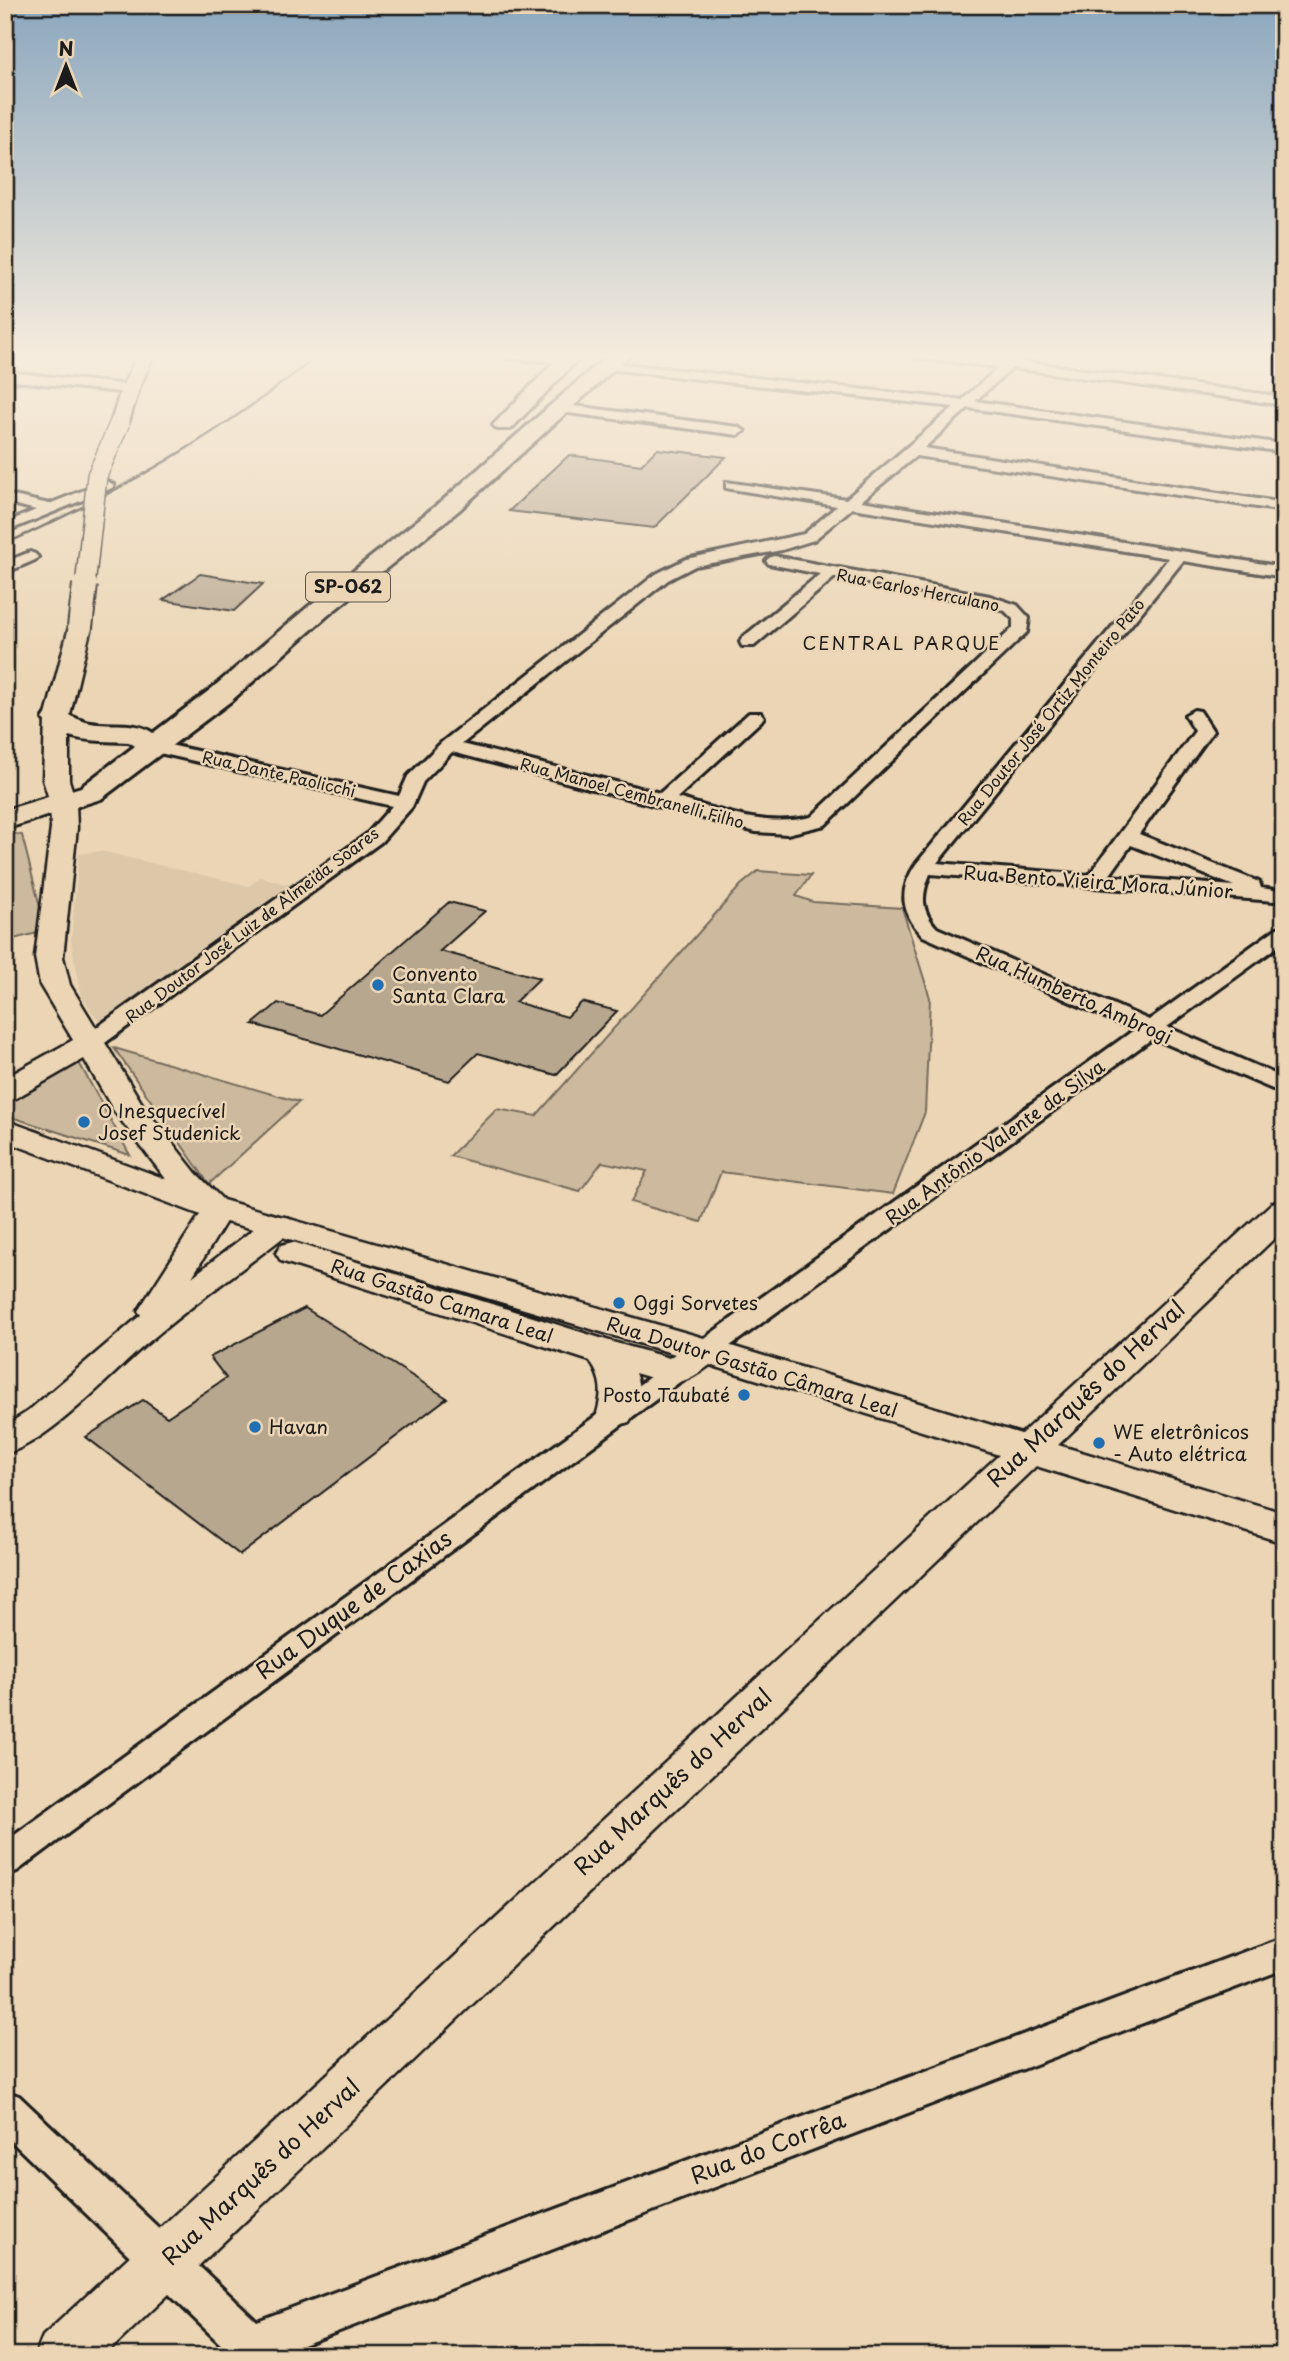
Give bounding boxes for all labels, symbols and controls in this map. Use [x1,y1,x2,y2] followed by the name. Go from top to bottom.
[32,32,102,102] north arrow
[58,34,74,62] text: N
[835,561,1002,617] street label: Rua Carlos Herculano
[306,572,390,602] road number: SP-062
[951,593,1150,830] street label: Rua Doutor José Ortiz Monteiro Pato
[803,629,1001,656] district label: CENTRAL PARQUE
[200,744,358,802] street label: Rua Dante Paolicchi
[518,751,747,834] street label: Rua Manoel Cembranelli Filho
[120,821,383,1028] street label: Rua Doutor José Luiz de Almeida Soares
[963,858,1234,904] street label: Rua Bento Vieira Mora Júnior
[972,938,1177,1050] street label: Rua Humberto Ambrogi
[392,959,505,1009] place label: Convento Santa Clara
[370,977,386,993] marker: Convento Santa Clara
[879,1052,1110,1231] street label: Rua Antônio Valente da Silva
[98,1096,241,1146] place label: O Inesquecível Josef Studenick
[76,1114,92,1130] marker: O Inesquecível Josef Studenick
[328,1251,557,1349] street label: Rua Gastão Camara Leal
[633,1288,758,1316] place label: Oggi Sorvetes
[978,1291,1192,1495] street label: Rua Marquês do Herval
[611,1295,627,1311] marker: Oggi Sorvetes
[603,1308,901,1424] street label: Rua Doutor Gastão Câmara Leal
[603,1380,730,1408] place label: Posto Taubaté
[736,1387,752,1403] marker: Posto Taubaté
[269,1412,328,1440] place label: Havan
[1113,1417,1249,1467] place label: WE eletrônicos - Auto elétrica
[247,1419,263,1435] marker: Havan
[1091,1435,1107,1451] marker: WE eletrônicos - Auto elétrica
[248,1521,459,1687] street label: Rua Duque de Caxias
[565,1679,779,1883] street label: Rua Marquês do Herval
[153,2069,367,2273] street label: Rua Marquês do Herval
[685,2101,850,2192] street label: Rua do Corrêa

